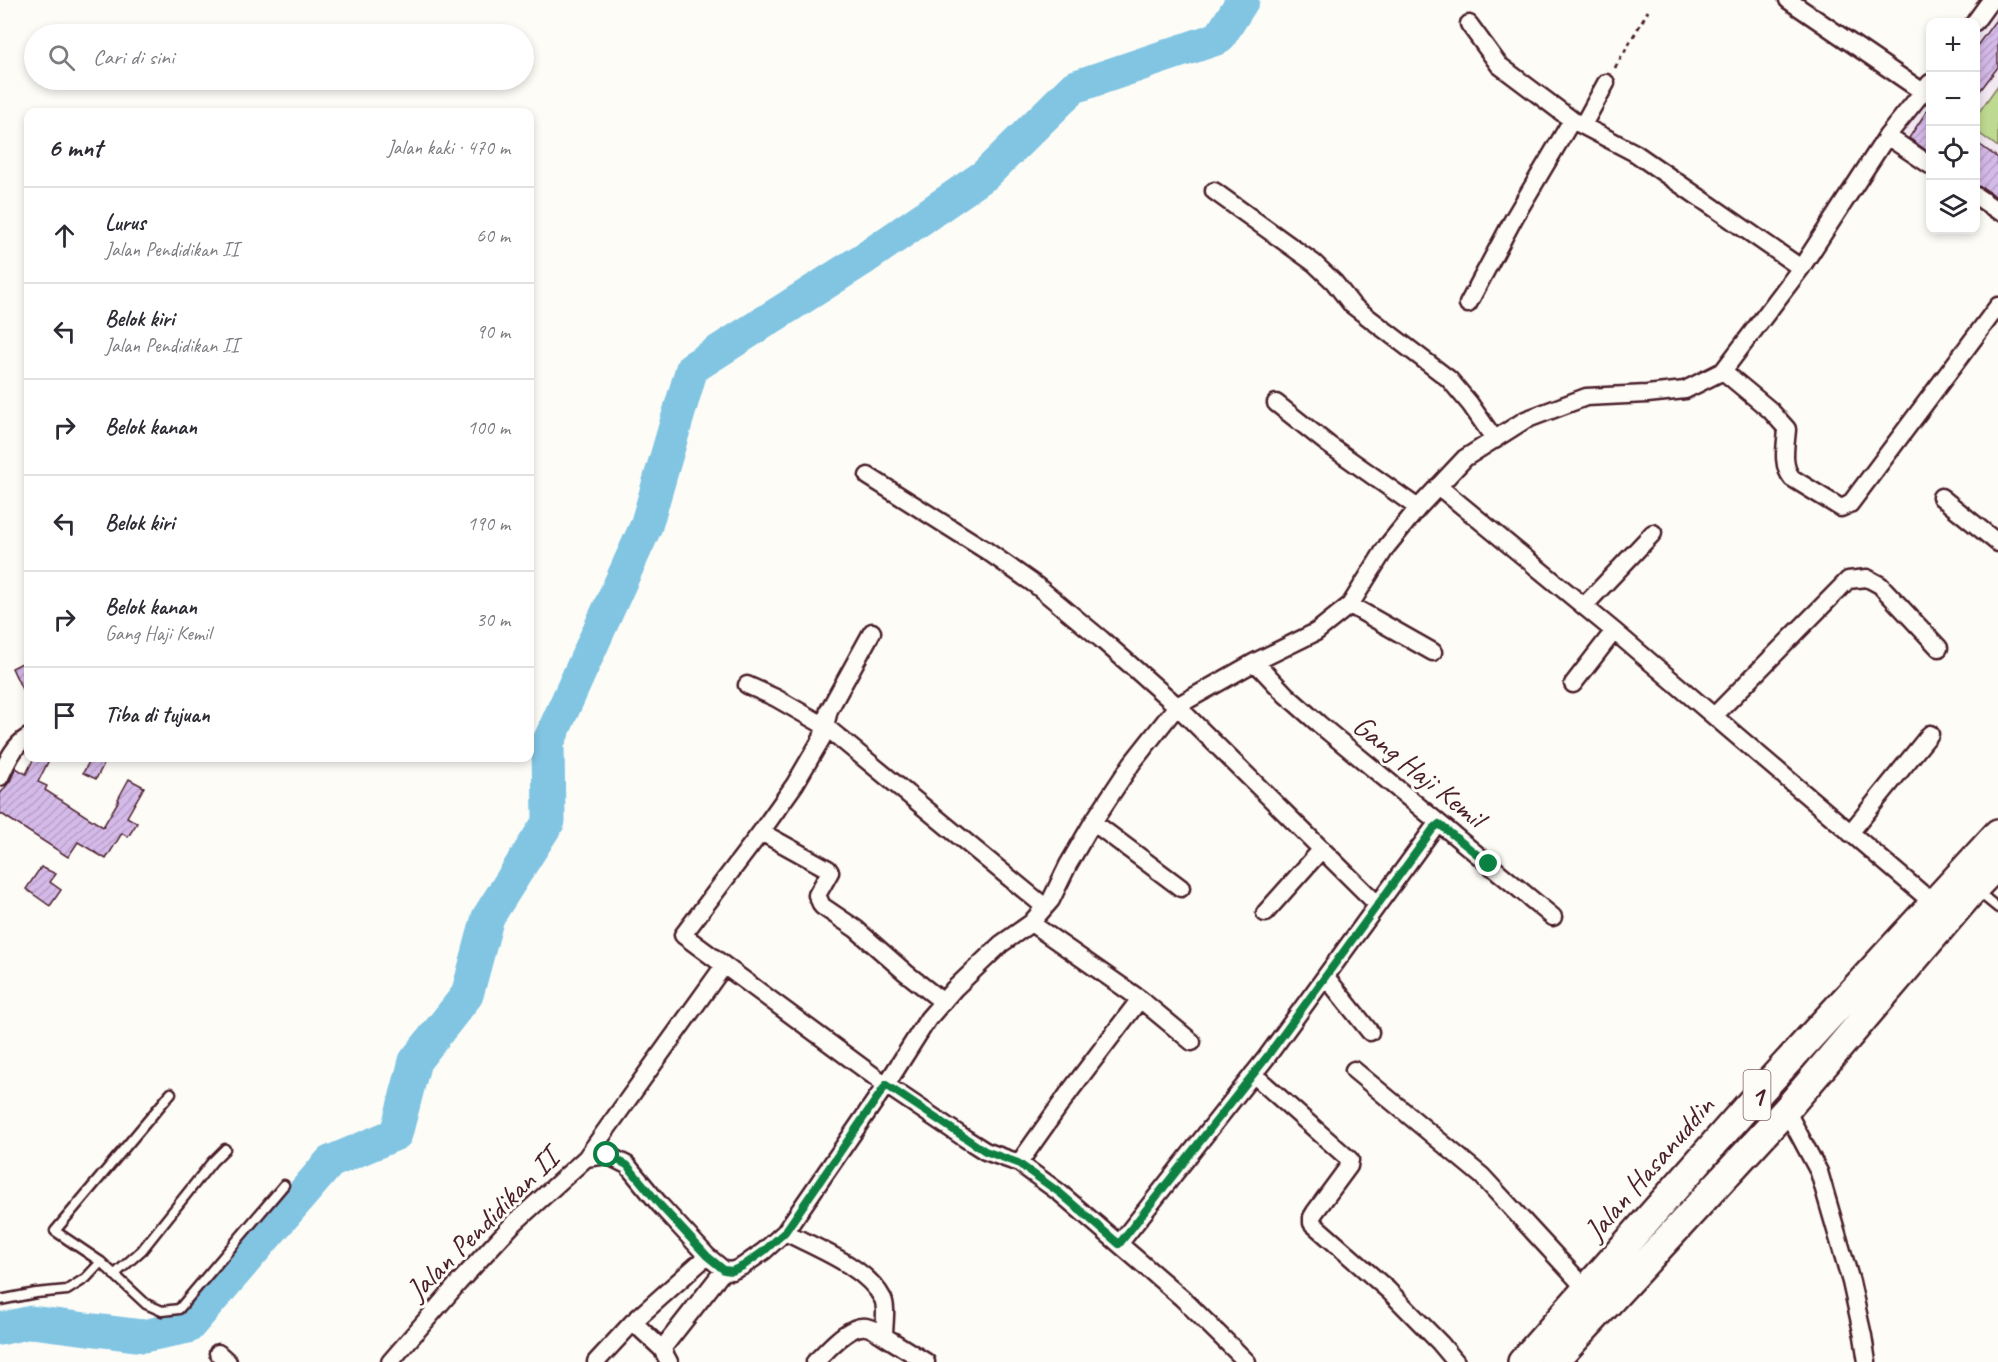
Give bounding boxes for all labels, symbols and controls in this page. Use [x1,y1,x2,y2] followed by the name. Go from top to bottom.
[1926,18,1980,234] map controls
[1926,18,1980,72] button: +
[24,24,534,90] search box
[45,41,78,74] icon: search
[93,43,174,71] text: Cari di sini
[1926,72,1980,126] button: −
[1926,126,1980,180] button: locate
[48,131,102,164] text: 6 mnt
[387,135,510,160] text: Jalan kaki · 470 m
[1926,180,1980,234] button: layers
[105,209,145,237] text: Lurus
[48,219,81,252] icon: ahead
[476,223,510,248] text: 60 m
[105,237,238,262] text: Jalan Pendidikan II
[105,305,174,333] text: Belok kiri
[48,315,81,348] icon: left
[476,319,510,344] text: 90 m
[105,333,238,358] text: Jalan Pendidikan II
[48,411,81,444] icon: right
[105,413,197,441] text: Belok kanan
[467,415,510,440] text: 100 m
[48,507,81,540] icon: left
[105,509,174,537] text: Belok kiri
[467,511,510,536] text: 190 m
[105,593,197,621] text: Belok kanan
[48,603,81,636] icon: right
[476,607,510,632] text: 30 m
[105,621,211,646] text: Gang Haji Kemil
[48,699,81,732] icon: arrive
[105,701,210,729] text: Tiba di tujuan
[1345,706,1497,839] street label: Gang Haji Kemil
[1475,850,1501,876] route end
[1744,1070,1770,1120] road number: 1
[1574,1087,1723,1250] street label: Jalan Hasanuddin
[396,1136,570,1310] street label: Jalan Pendidikan II
[593,1141,619,1167] route start

